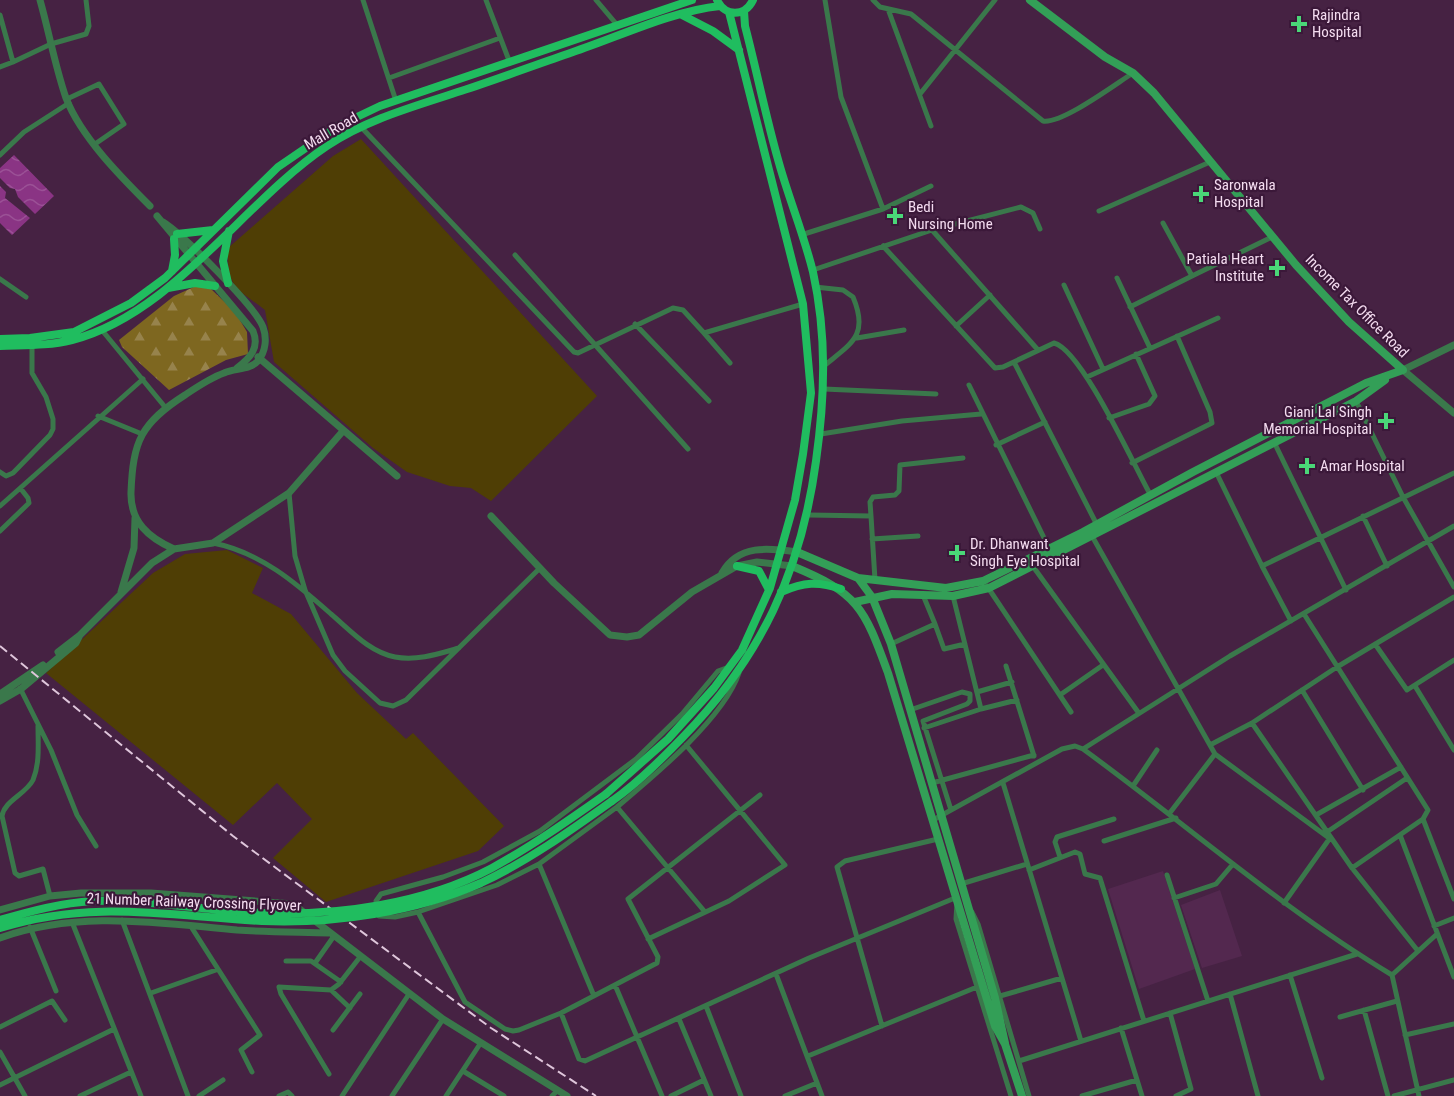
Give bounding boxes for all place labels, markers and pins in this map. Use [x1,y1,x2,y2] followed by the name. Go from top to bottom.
[1312,6,1362,41] place label: Rajindra Hospital
[1290,15,1308,33] marker: Rajindra Hospital
[1214,176,1276,211] place label: Saronwala Hospital
[1192,185,1210,203] marker: Saronwala Hospital
[908,198,993,233] place label: Bedi Nursing Home
[886,207,904,225] marker: Bedi Nursing Home
[1187,250,1264,285] place label: Patiala Heart Institute
[1268,259,1286,277] marker: Patiala Heart Institute
[1263,403,1372,438] place label: Giani Lal Singh Memorial Hospital
[1377,412,1395,430] marker: Giani Lal Singh Memorial Hospital
[1298,457,1316,475] marker: Amar Hospital
[1320,457,1405,475] place label: Amar Hospital
[970,535,1080,570] place label: Dr. Dhanwant Singh Eye Hospital
[948,544,966,562] marker: Dr. Dhanwant Singh Eye Hospital

